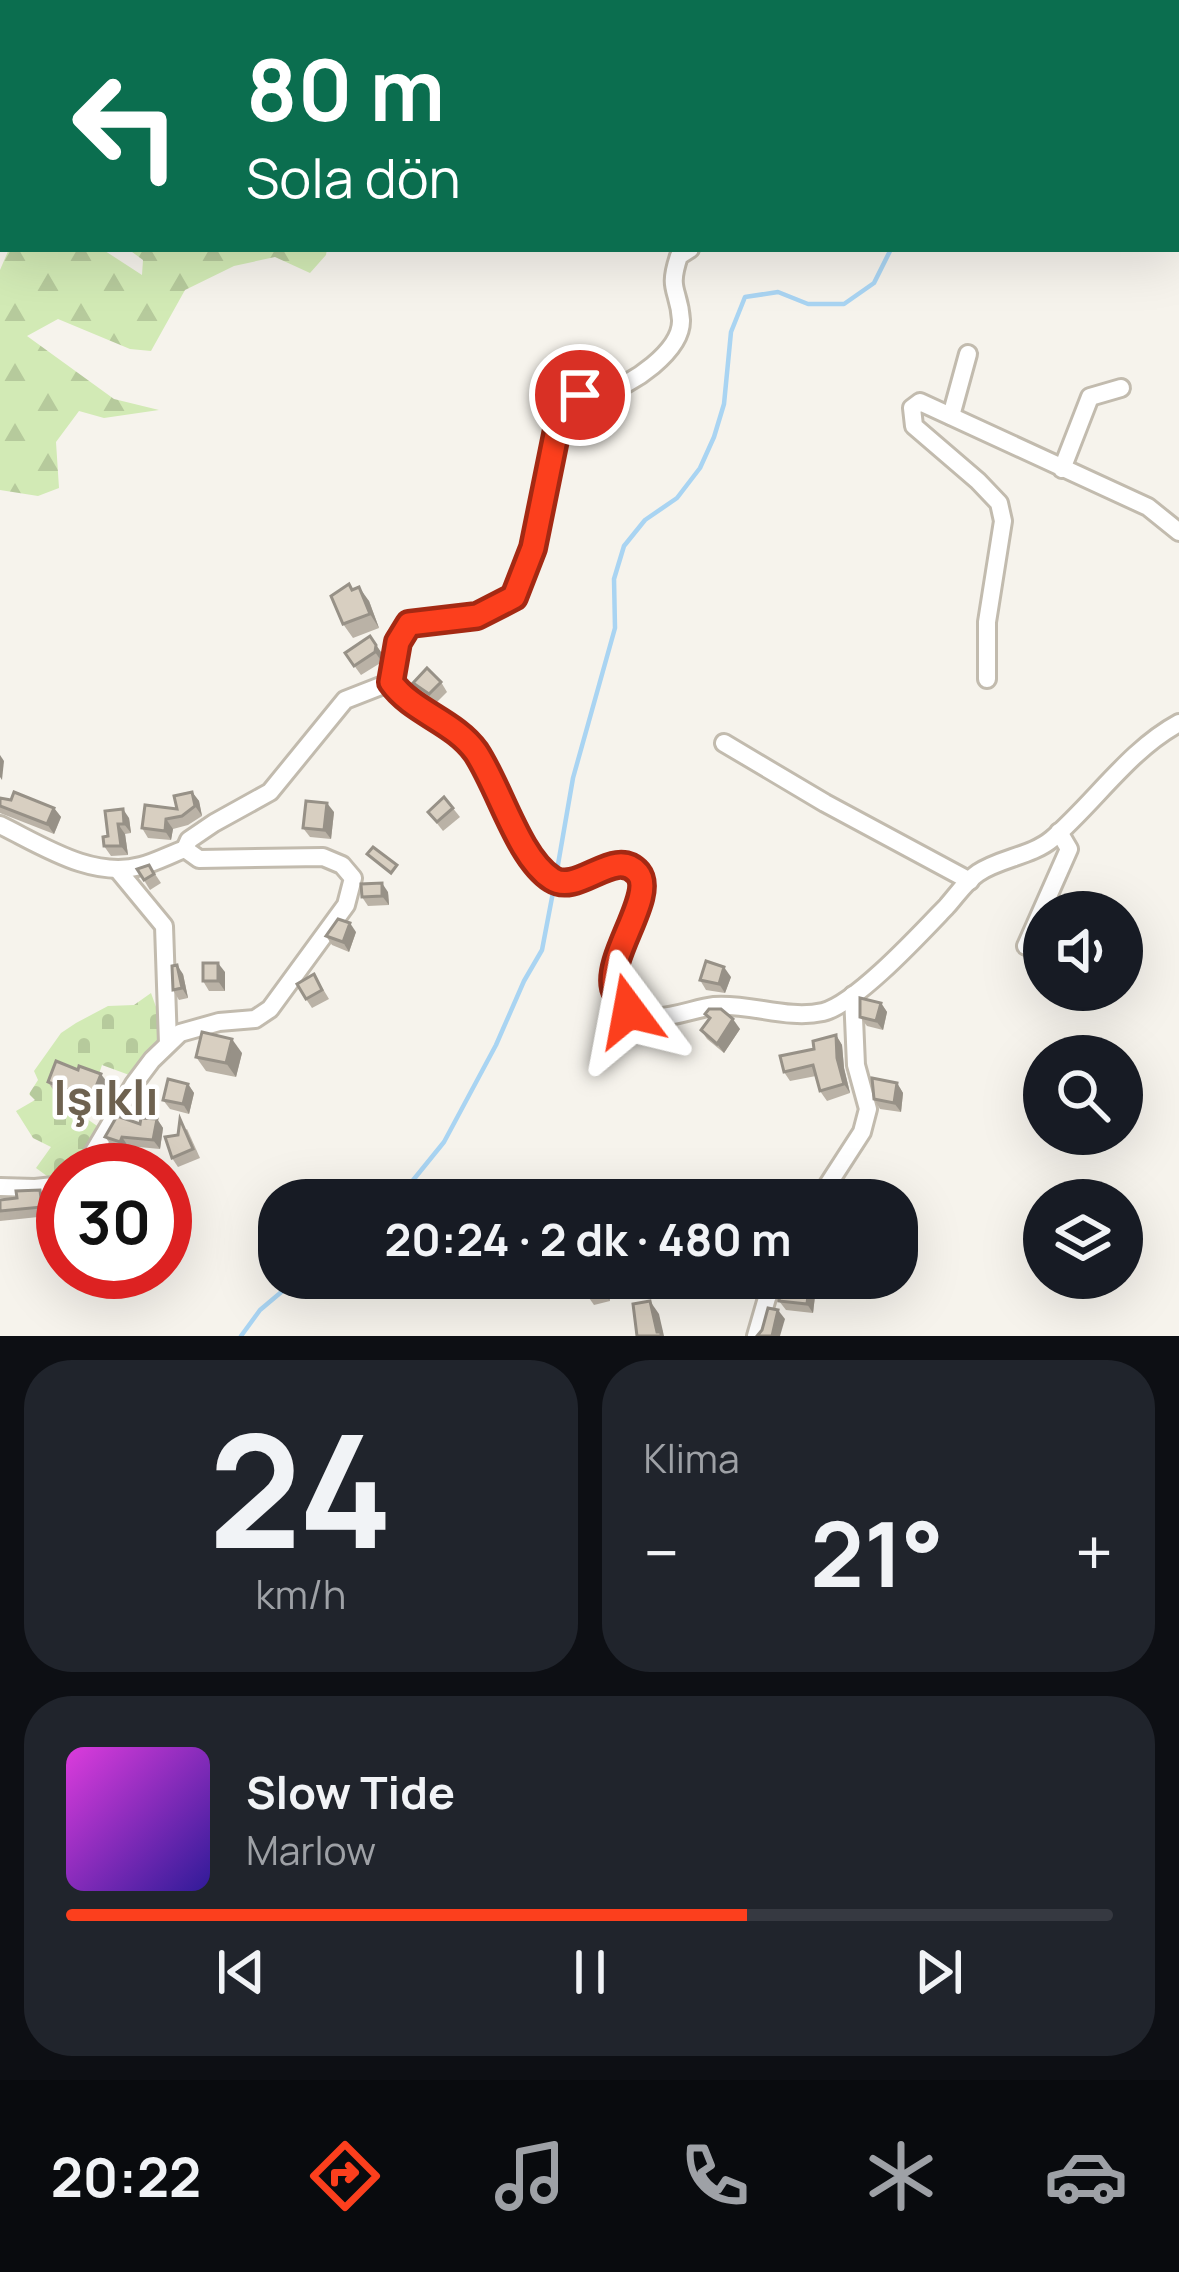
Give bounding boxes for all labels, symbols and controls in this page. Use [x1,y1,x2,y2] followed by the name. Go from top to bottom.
[246,31,445,146] text: 80 m
[48,48,204,204] icon: left
[246,140,461,214] text: Sola dön
[529,344,631,446] pin
[547,362,613,428] icon: arrive
[1023,891,1143,1299] map controls
[1023,891,1143,1011] button: sound
[566,948,692,1074] position arrow
[1023,1035,1143,1155] button: search
[53,1064,159,1129] district label: Işıklı
[36,1143,192,1299] speed limit sign: 30
[1023,1179,1143,1299] button: layers
[385,1208,791,1270] text: 20:24 · 2 dk · 480 m
[208,1382,393,1595] text: 24
[644,1431,740,1485] text: Klima
[810,1491,944,1614] text: 21°
[644,1507,679,1597] text: −
[1075,1507,1113,1597] text: +
[255,1567,346,1621] text: km/h
[246,1761,455,1823] text: Slow Tide
[246,1823,376,1877] text: Marlow
[208,1939,274,2005] icon: previous
[557,1939,623,2005] icon: pause
[906,1939,972,2005] icon: next
[303,2134,387,2218] icon: directions
[488,2134,572,2218] icon: music
[673,2134,757,2218] icon: phone
[859,2134,943,2218] icon: climate
[1044,2134,1128,2218] icon: car
[51,2139,201,2213] text: 20:22

